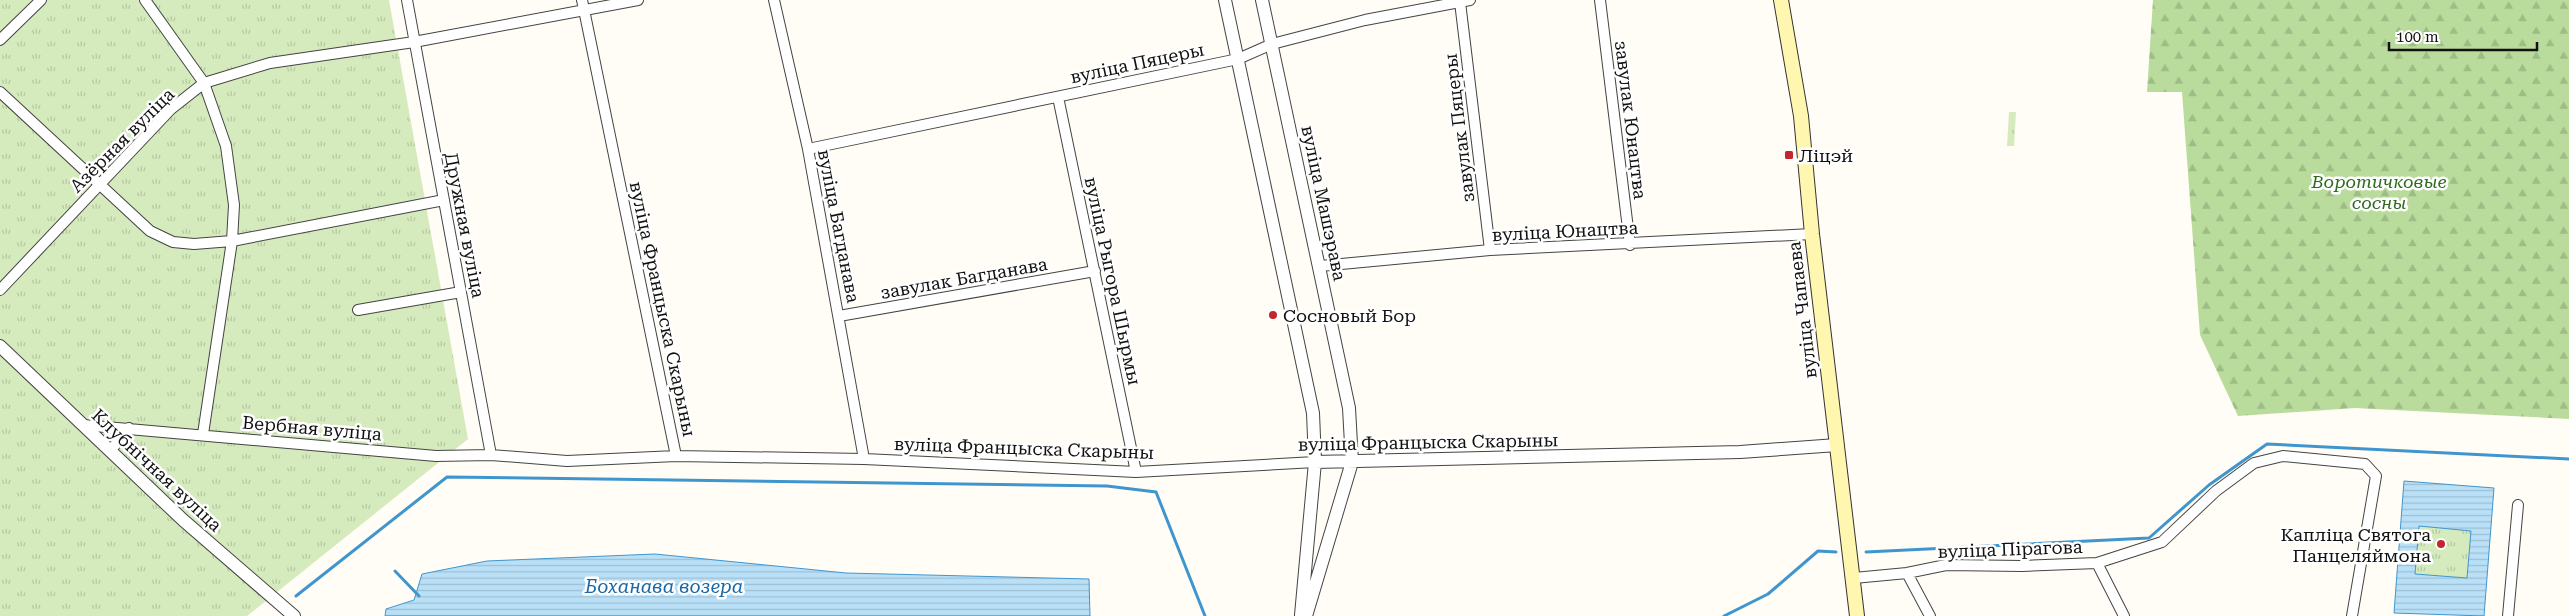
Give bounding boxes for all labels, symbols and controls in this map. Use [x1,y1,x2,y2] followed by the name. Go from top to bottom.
[2389,20,2536,52] scale bar
[2396,28,2439,46] text: 100 m
[1068,38,1206,87] street label: вуліца Пяцеры
[1611,40,1651,201] street label: завулак Юнацтва
[1439,52,1479,204] street label: завулак Пяцеры
[66,83,179,196] street label: Азёрная вуліца
[1297,123,1351,283] street label: вуліца Машэрава
[1799,145,1853,166] place label: Ліцэй
[814,147,864,305] street label: вуліца Багданава
[1783,149,1795,161] marker: Ліцэй
[441,150,489,300] street label: Дружная вуліца
[2310,171,2447,213] park label: Воротичковые сосны
[1081,175,1145,387] street label: вуліца Рыгора Шырмы
[626,180,700,439] street label: вуліца Францыска Скарыны
[1491,217,1639,245] street label: вуліца Юнацтва
[1783,240,1821,380] street label: вуліца Чапаева
[879,253,1049,303] street label: завулак Багданава
[1283,305,1416,326] place label: Сосновый Бор
[1267,309,1279,321] marker: Сосновый Бор
[88,404,226,536] street label: Клубнічная вуліца
[241,411,383,445] street label: Вербная вуліца
[1298,429,1558,455] street label: вуліца Францыска Скарыны
[894,433,1155,463] street label: вуліца Францыска Скарыны
[2280,524,2431,566] place label: Капліца Святога Панцеляймона
[1937,536,2083,562] street label: вуліца Пірагова
[2435,538,2447,550] marker: Капліца Святога Панцеляймона
[584,575,743,598] water label: Боханава возера

